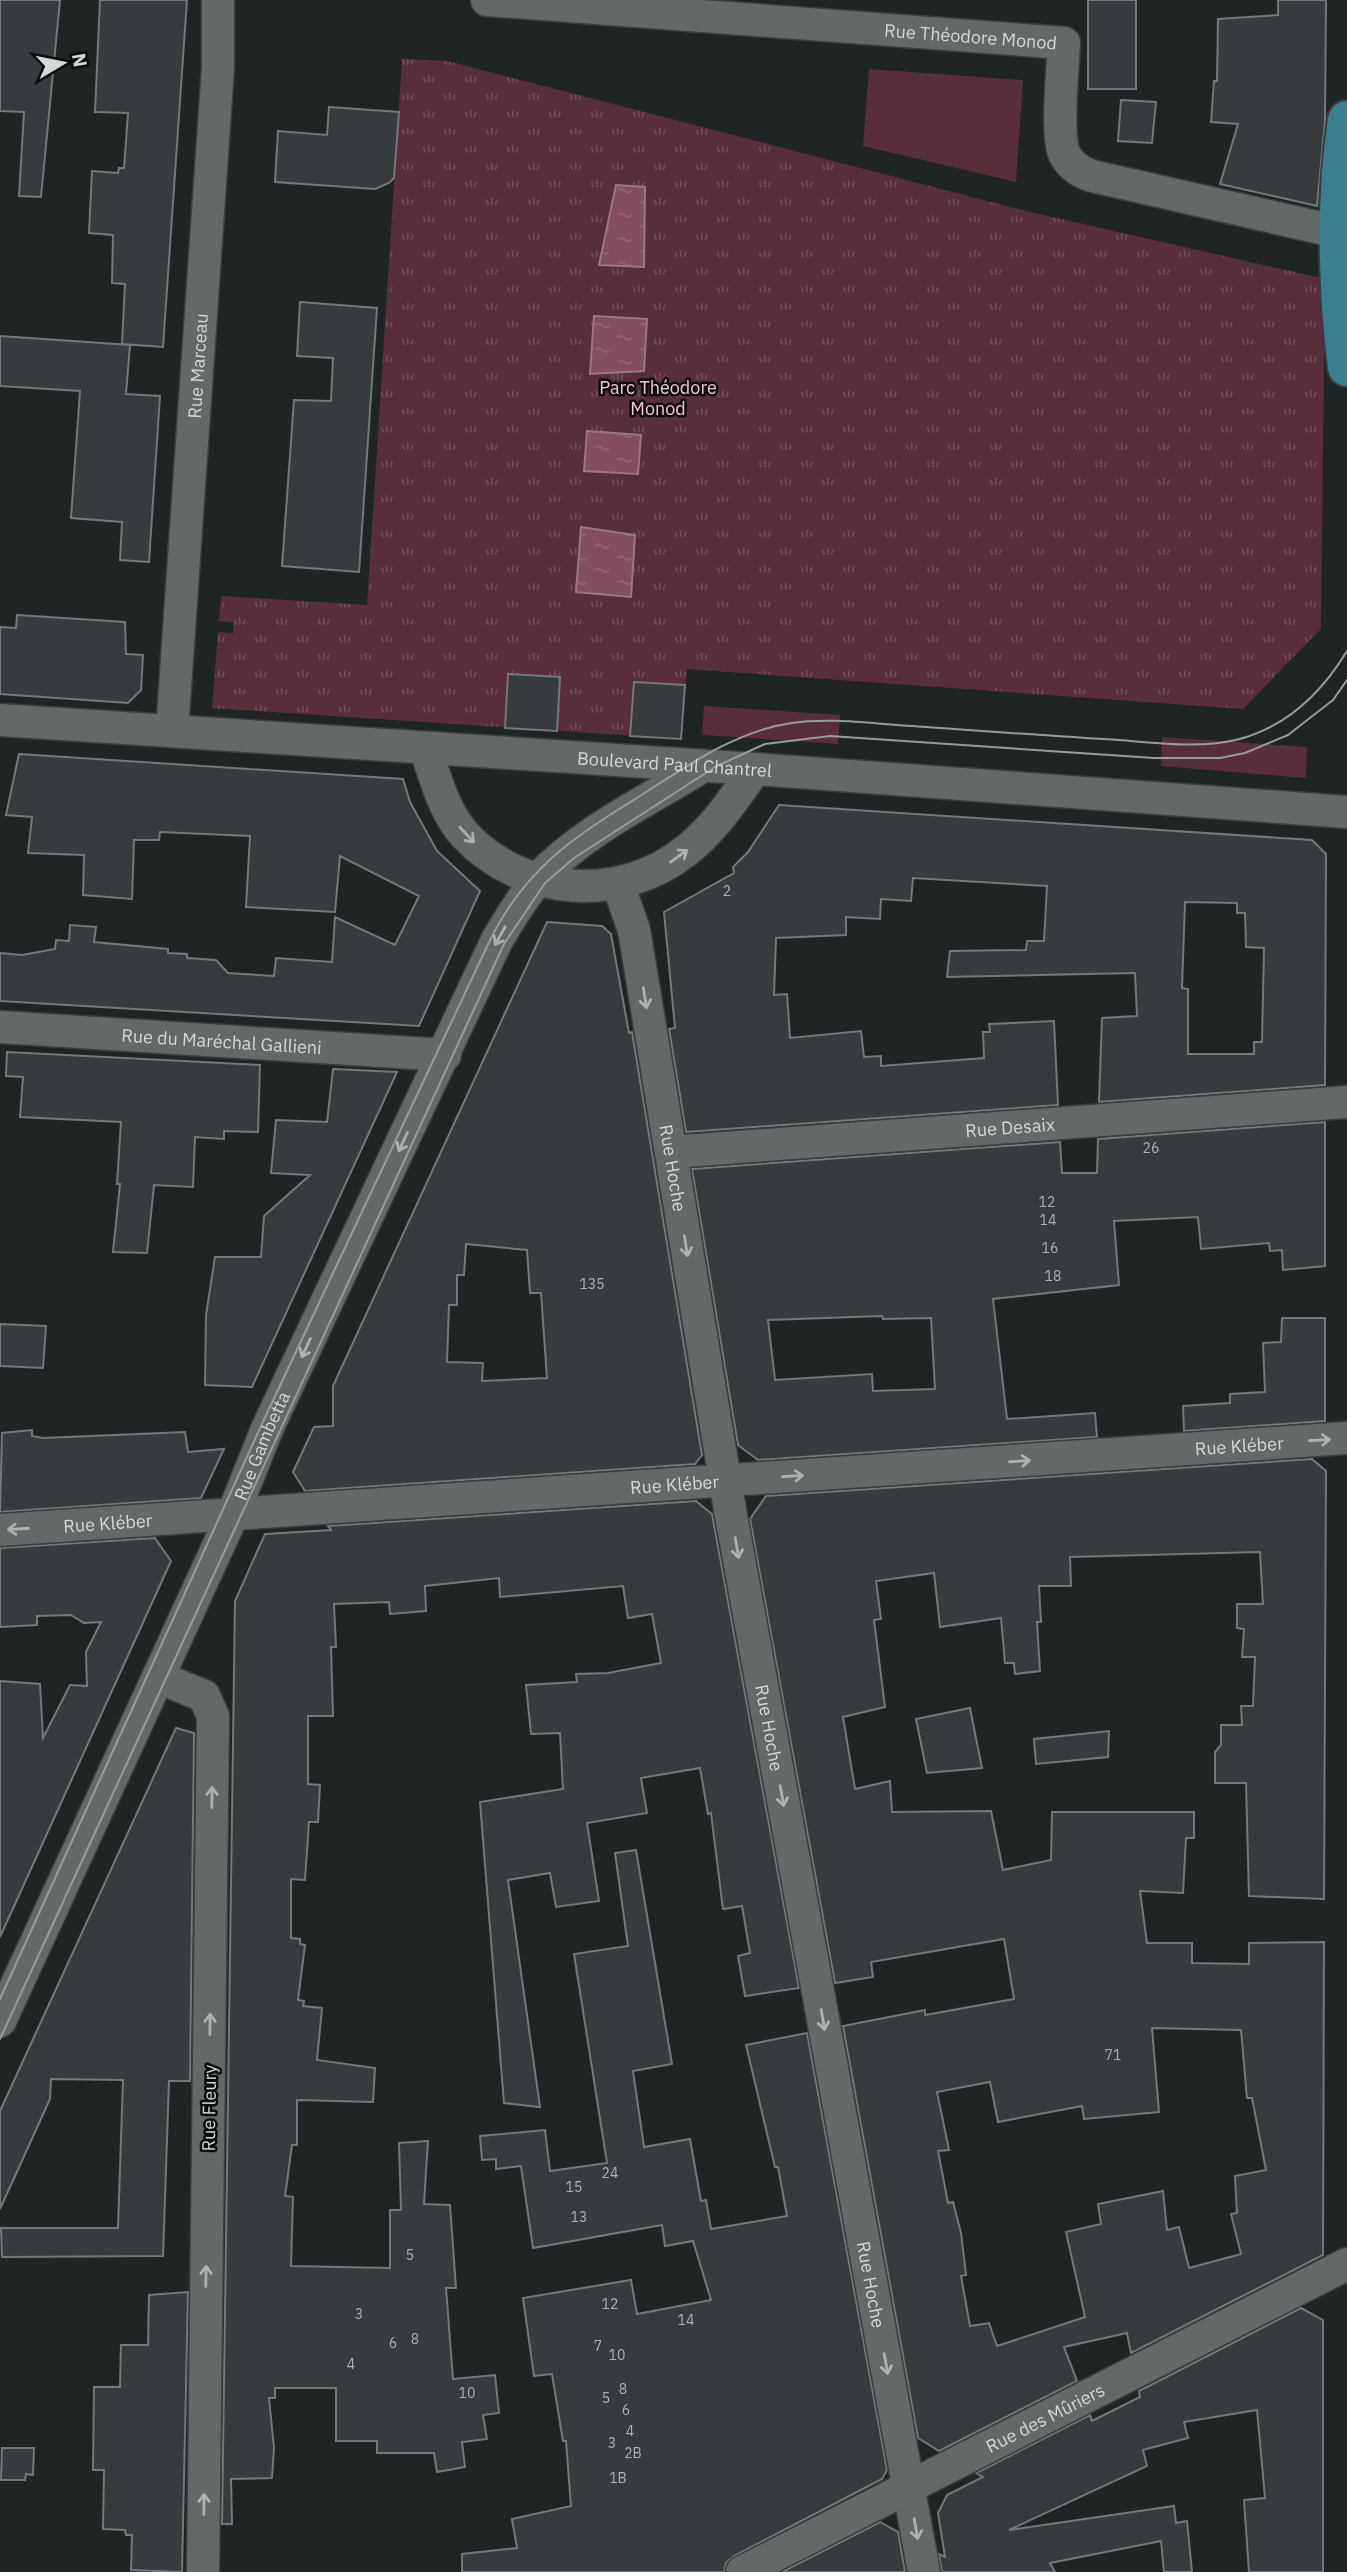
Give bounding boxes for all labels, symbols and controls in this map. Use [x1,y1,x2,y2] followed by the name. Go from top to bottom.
[883,18,1058,54] street label: Rue Théodore Monod
[28,28,98,98] north arrow
[67,51,93,69] text: N
[182,313,212,419] street label: Rue Marceau
[599,376,717,420] park label: Parc Théodore Monod
[577,746,773,782] street label: Boulevard Paul Chantrel
[459,826,475,844] one-way arrow
[669,849,688,863] one-way arrow
[723,882,731,900] house number: 2
[493,926,507,946] one-way arrow
[639,986,652,1009] one-way arrow
[121,1023,322,1059] street label: Rue du Maréchal Gallieni
[964,1112,1056,1142] street label: Rue Desaix
[655,1123,692,1213] street label: Rue Hoche
[396,1131,409,1152] one-way arrow
[1143,1139,1159,1157] house number: 26
[1039,1193,1055,1211] house number: 12
[1040,1211,1056,1229] house number: 14
[680,1234,693,1257] one-way arrow
[1042,1239,1058,1257] house number: 16
[1045,1267,1061,1285] house number: 18
[579,1275,605,1293] house number: 135
[299,1337,312,1358] one-way arrow
[228,1387,295,1503] street label: Rue Gambetta
[1194,1431,1285,1460] street label: Rue Kléber
[1308,1433,1331,1446] one-way arrow
[1008,1454,1031,1467] one-way arrow
[629,1469,720,1498] street label: Rue Kléber
[781,1470,804,1483] one-way arrow
[63,1508,153,1537] street label: Rue Kléber
[7,1523,30,1536] one-way arrow
[731,1536,744,1559] one-way arrow
[751,1682,789,1773] street label: Rue Hoche
[776,1784,789,1807] one-way arrow
[205,1786,219,1809] one-way arrow
[817,2008,830,2031] one-way arrow
[203,2013,216,2036] one-way arrow
[1105,2046,1121,2064] house number: 71
[197,2064,221,2152] street label: Rue Fleury
[602,2164,618,2182] house number: 24
[566,2178,582,2196] house number: 15
[571,2208,587,2226] house number: 13
[852,2239,891,2330] street label: Rue Hoche
[406,2246,414,2264] house number: 5
[200,2265,213,2288] one-way arrow
[602,2295,618,2313] house number: 12
[355,2305,363,2323] house number: 3
[678,2311,694,2329] house number: 14
[411,2330,419,2348] house number: 8
[389,2334,397,2352] house number: 6
[594,2337,602,2355] house number: 7
[609,2346,625,2364] house number: 10
[880,2352,893,2375] one-way arrow
[347,2355,355,2373] house number: 4
[982,2378,1108,2458] street label: Rue des Mûriers
[619,2380,627,2398] house number: 8
[459,2384,475,2402] house number: 10
[602,2389,610,2407] house number: 5
[622,2401,630,2419] house number: 6
[626,2422,634,2440] house number: 4
[608,2434,616,2452] house number: 3
[624,2444,642,2462] house number: 2B
[609,2469,627,2487] house number: 1B
[197,2493,211,2516] one-way arrow
[910,2517,923,2540] one-way arrow

